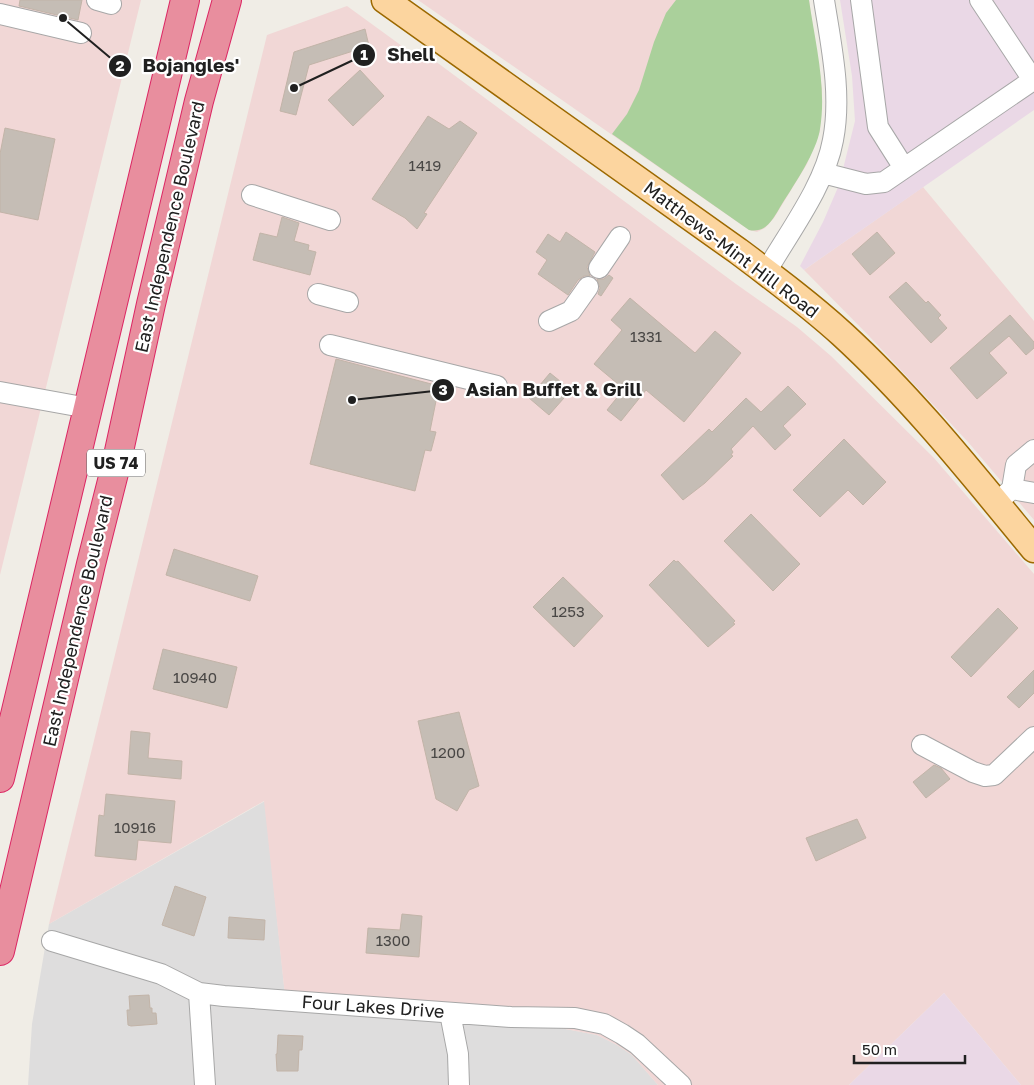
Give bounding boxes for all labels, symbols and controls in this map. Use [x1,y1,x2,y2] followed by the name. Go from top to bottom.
[352,38,445,72] callout: Shell
[387,42,435,65] text: Shell
[360,45,368,63] text: 1
[108,49,250,83] callout: Bojangles'
[143,53,239,76] text: Bojangles'
[115,56,125,74] text: 2
[129,99,209,355] street label: East Independence Boulevard
[409,156,441,174] house number: 1419
[640,176,823,322] street label: Matthews-Mint Hill Road
[630,327,662,345] house number: 1331
[431,373,652,407] callout: Asian Buffet & Grill
[466,377,642,400] text: Asian Buffet & Grill
[438,380,448,398] text: 3
[87,449,145,476] road number: US 74
[37,493,117,749] street label: East Independence Boulevard
[551,602,585,620] house number: 1253
[173,668,217,686] house number: 10940
[431,743,465,761] house number: 1200
[114,818,156,836] house number: 10916
[376,931,410,949] house number: 1300
[301,990,445,1022] street label: Four Lakes Drive
[854,1032,965,1064] scale bar
[862,1040,897,1058] text: 50 m

